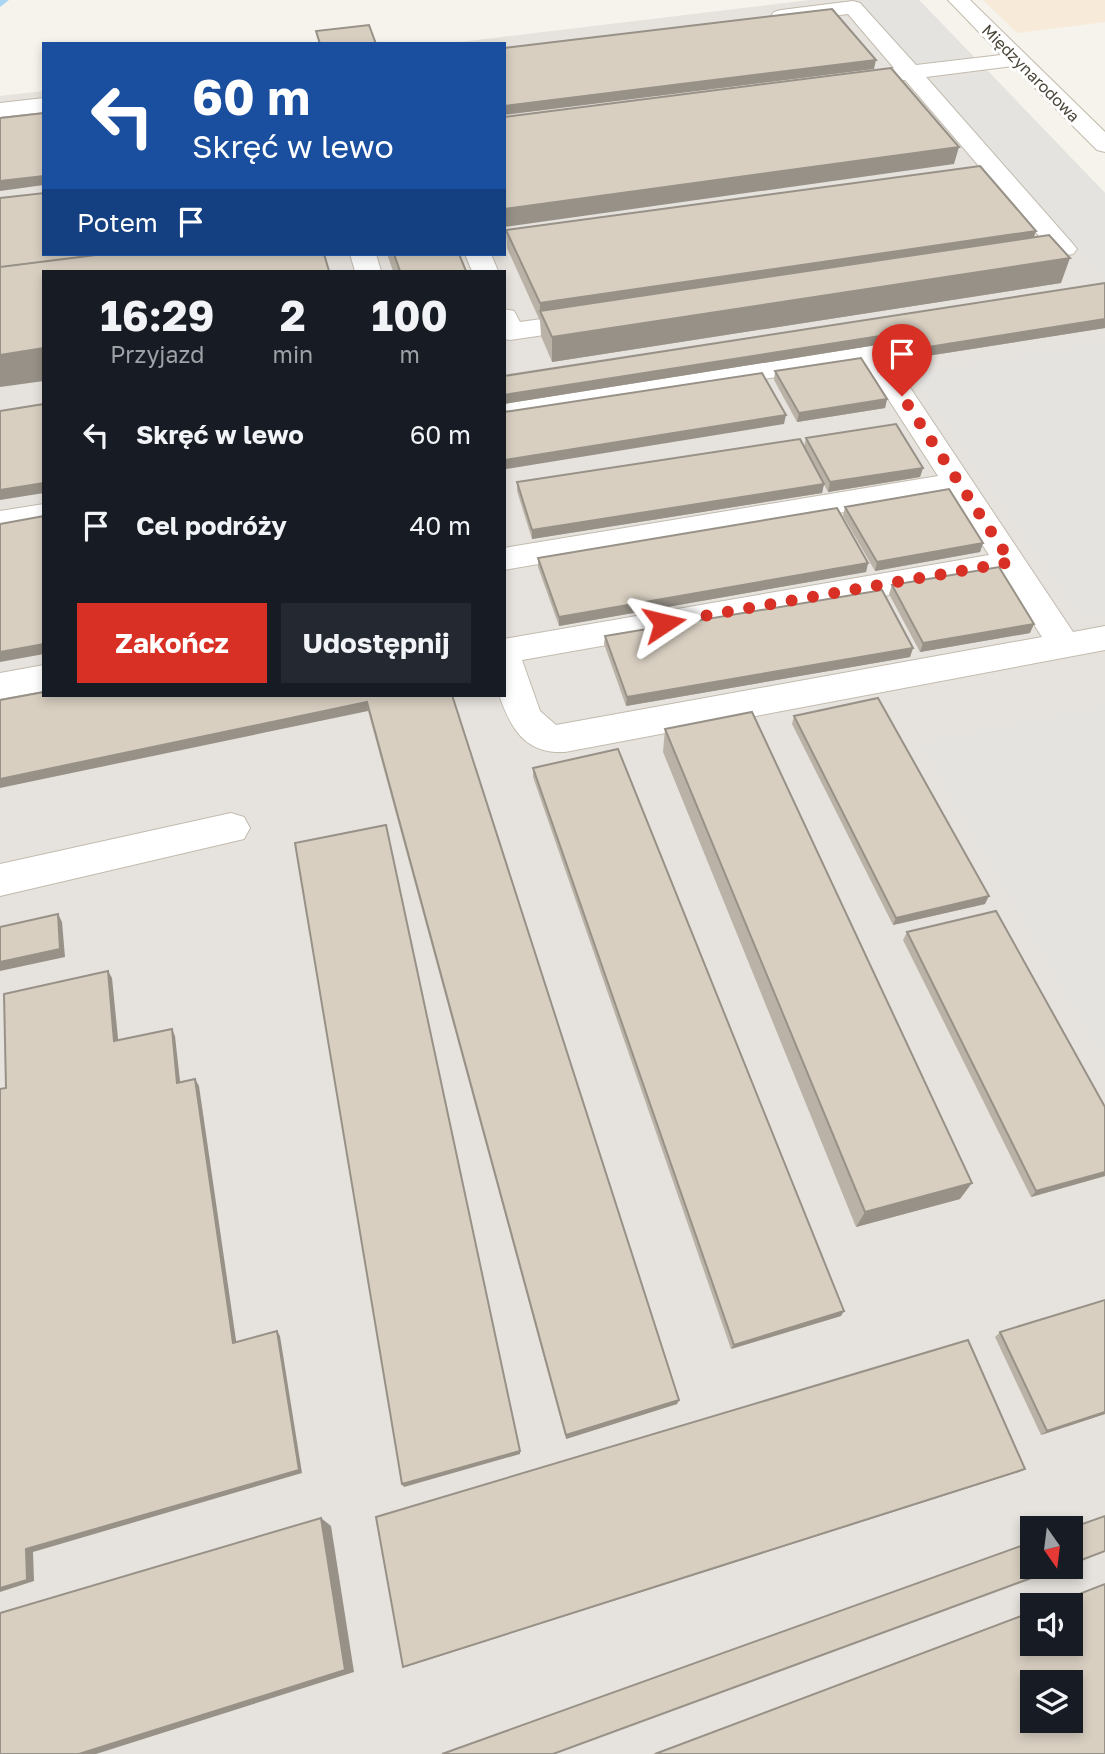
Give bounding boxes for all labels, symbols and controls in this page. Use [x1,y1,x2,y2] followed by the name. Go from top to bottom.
[978,20,1084,126] street label: Międzynarodowa
[192,67,310,126] text: 60 m
[77,70,168,161] icon: left
[192,127,394,165] text: Skręć w lewo
[172,203,210,241] icon: arrive
[77,207,158,238] text: Potem
[100,290,214,340] text: 16:29
[280,290,306,340] text: 2
[372,290,448,340] text: 100
[872,324,932,396] pin
[883,335,921,373] icon: arrive
[110,340,204,368] text: Przyjazd
[273,340,313,368] text: min
[399,340,420,368] text: m
[77,416,115,454] icon: left
[136,419,304,450] text: Skręć w lewo
[410,419,471,450] text: 60 m
[77,507,115,545] icon: arrive
[136,510,287,541] text: Cel podróży
[410,510,471,541] text: 40 m
[627,586,701,660] position arrow
[77,603,267,683] button: Zakończ
[281,603,471,683] button: Udostępnij
[1020,1516,1083,1578] north arrow
[1020,1516,1083,1733] map controls
[1020,1593,1083,1656] button: sound
[1020,1670,1083,1733] button: layers

